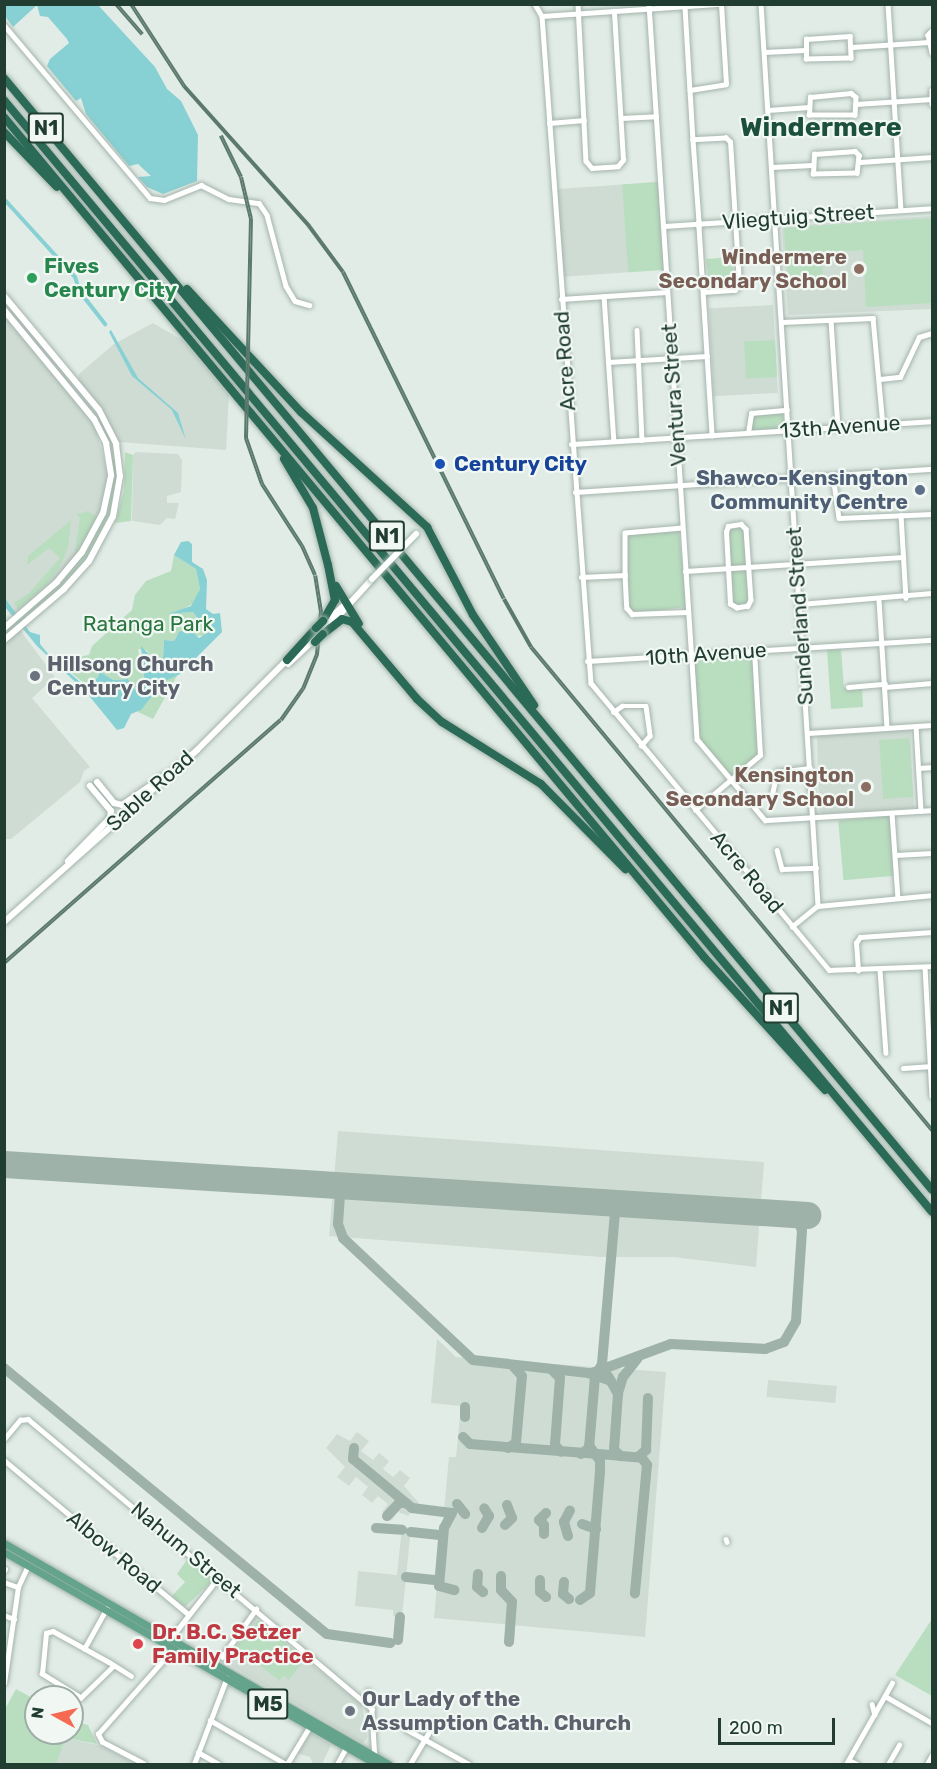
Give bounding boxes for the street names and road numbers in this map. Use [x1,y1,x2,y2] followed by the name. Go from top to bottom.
[26,111,66,145] road number: N1
[721,199,875,235] street label: Vliegtuig Street
[549,310,581,412] street label: Acre Road
[656,323,692,467] street label: Ventura Street
[779,410,901,444] street label: 13th Avenue
[368,519,406,553] road number: N1
[781,526,819,706] street label: Sunderland Street
[644,637,768,671] street label: 10th Avenue
[101,745,199,837] street label: Sable Road
[705,826,789,918] street label: Acre Road
[762,991,800,1025] road number: N1
[126,1497,246,1603] street label: Nahum Street
[62,1505,166,1599] street label: Albow Road
[247,1687,289,1721] road number: M5

